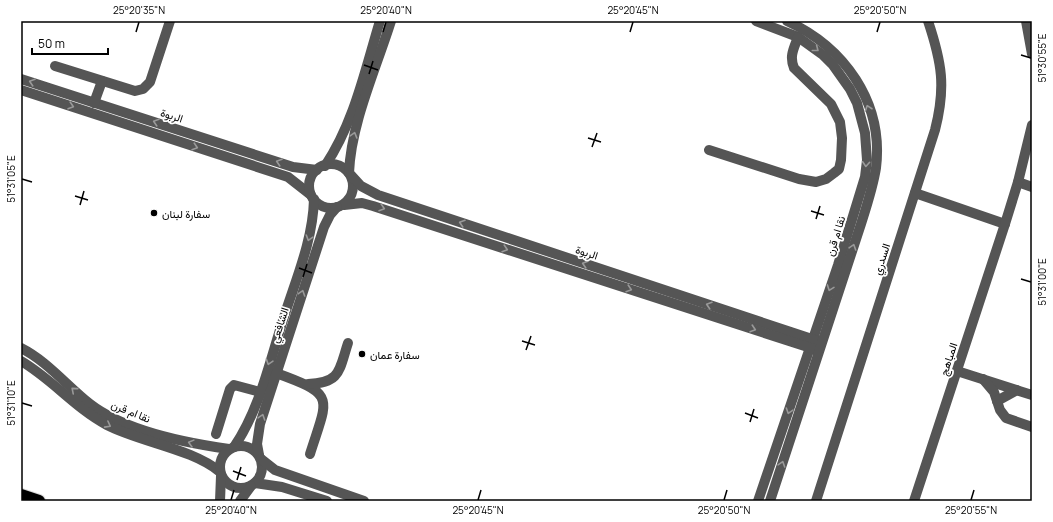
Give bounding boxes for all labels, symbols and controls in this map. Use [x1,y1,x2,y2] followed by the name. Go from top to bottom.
[113,3,165,17] text: 25°20'35"N
[360,3,412,17] text: 25°20'40"N
[607,3,659,17] text: 25°20'45"N
[854,3,906,17] text: 25°20'50"N
[32,30,108,56] scale bar
[1035,33,1049,83] text: 51°30'55"E
[38,35,65,52] text: 50 m
[812,45,819,52] one-way arrow
[29,78,36,87] one-way arrow
[68,101,75,110] one-way arrow
[159,104,185,126] street label: الربوة
[865,104,873,111] one-way arrow
[152,119,159,127] one-way arrow
[349,131,358,138] one-way arrow
[191,142,198,151] one-way arrow
[4,155,18,203] text: 51°31'05"E
[276,158,283,167] one-way arrow
[862,161,871,167] one-way arrow
[378,203,385,212] one-way arrow
[162,206,211,221] place label: سفارة لبنان
[149,208,159,218] marker: سفارة لبنان
[822,214,849,258] street label: نقا ام قرن
[458,219,465,228] one-way arrow
[305,234,314,241] one-way arrow
[574,241,600,263] street label: الربوة
[869,241,896,278] street label: السدري
[502,244,509,252] one-way arrow
[849,244,857,251] one-way arrow
[1035,258,1049,306] text: 51°31'00"E
[582,260,589,269] one-way arrow
[625,284,632,293] one-way arrow
[826,285,835,292] one-way arrow
[297,290,306,297] one-way arrow
[705,301,712,310] one-way arrow
[266,305,295,346] street label: الشافعي
[749,324,756,333] one-way arrow
[936,341,961,378] street label: المباهج
[370,347,420,362] place label: سفارة عمان
[357,349,367,359] marker: سفارة عمان
[265,358,274,365] one-way arrow
[4,380,18,426] text: 51°31'10"E
[71,387,79,395] one-way arrow
[109,396,153,427] street label: نقا ام قرن
[785,408,793,415] one-way arrow
[257,413,266,420] one-way arrow
[104,420,112,428] one-way arrow
[187,439,194,448] one-way arrow
[778,461,786,468] one-way arrow
[205,503,257,517] text: 25°20'40"N
[452,503,504,517] text: 25°20'45"N
[698,503,750,517] text: 25°20'50"N
[945,503,997,517] text: 25°20'55"N

